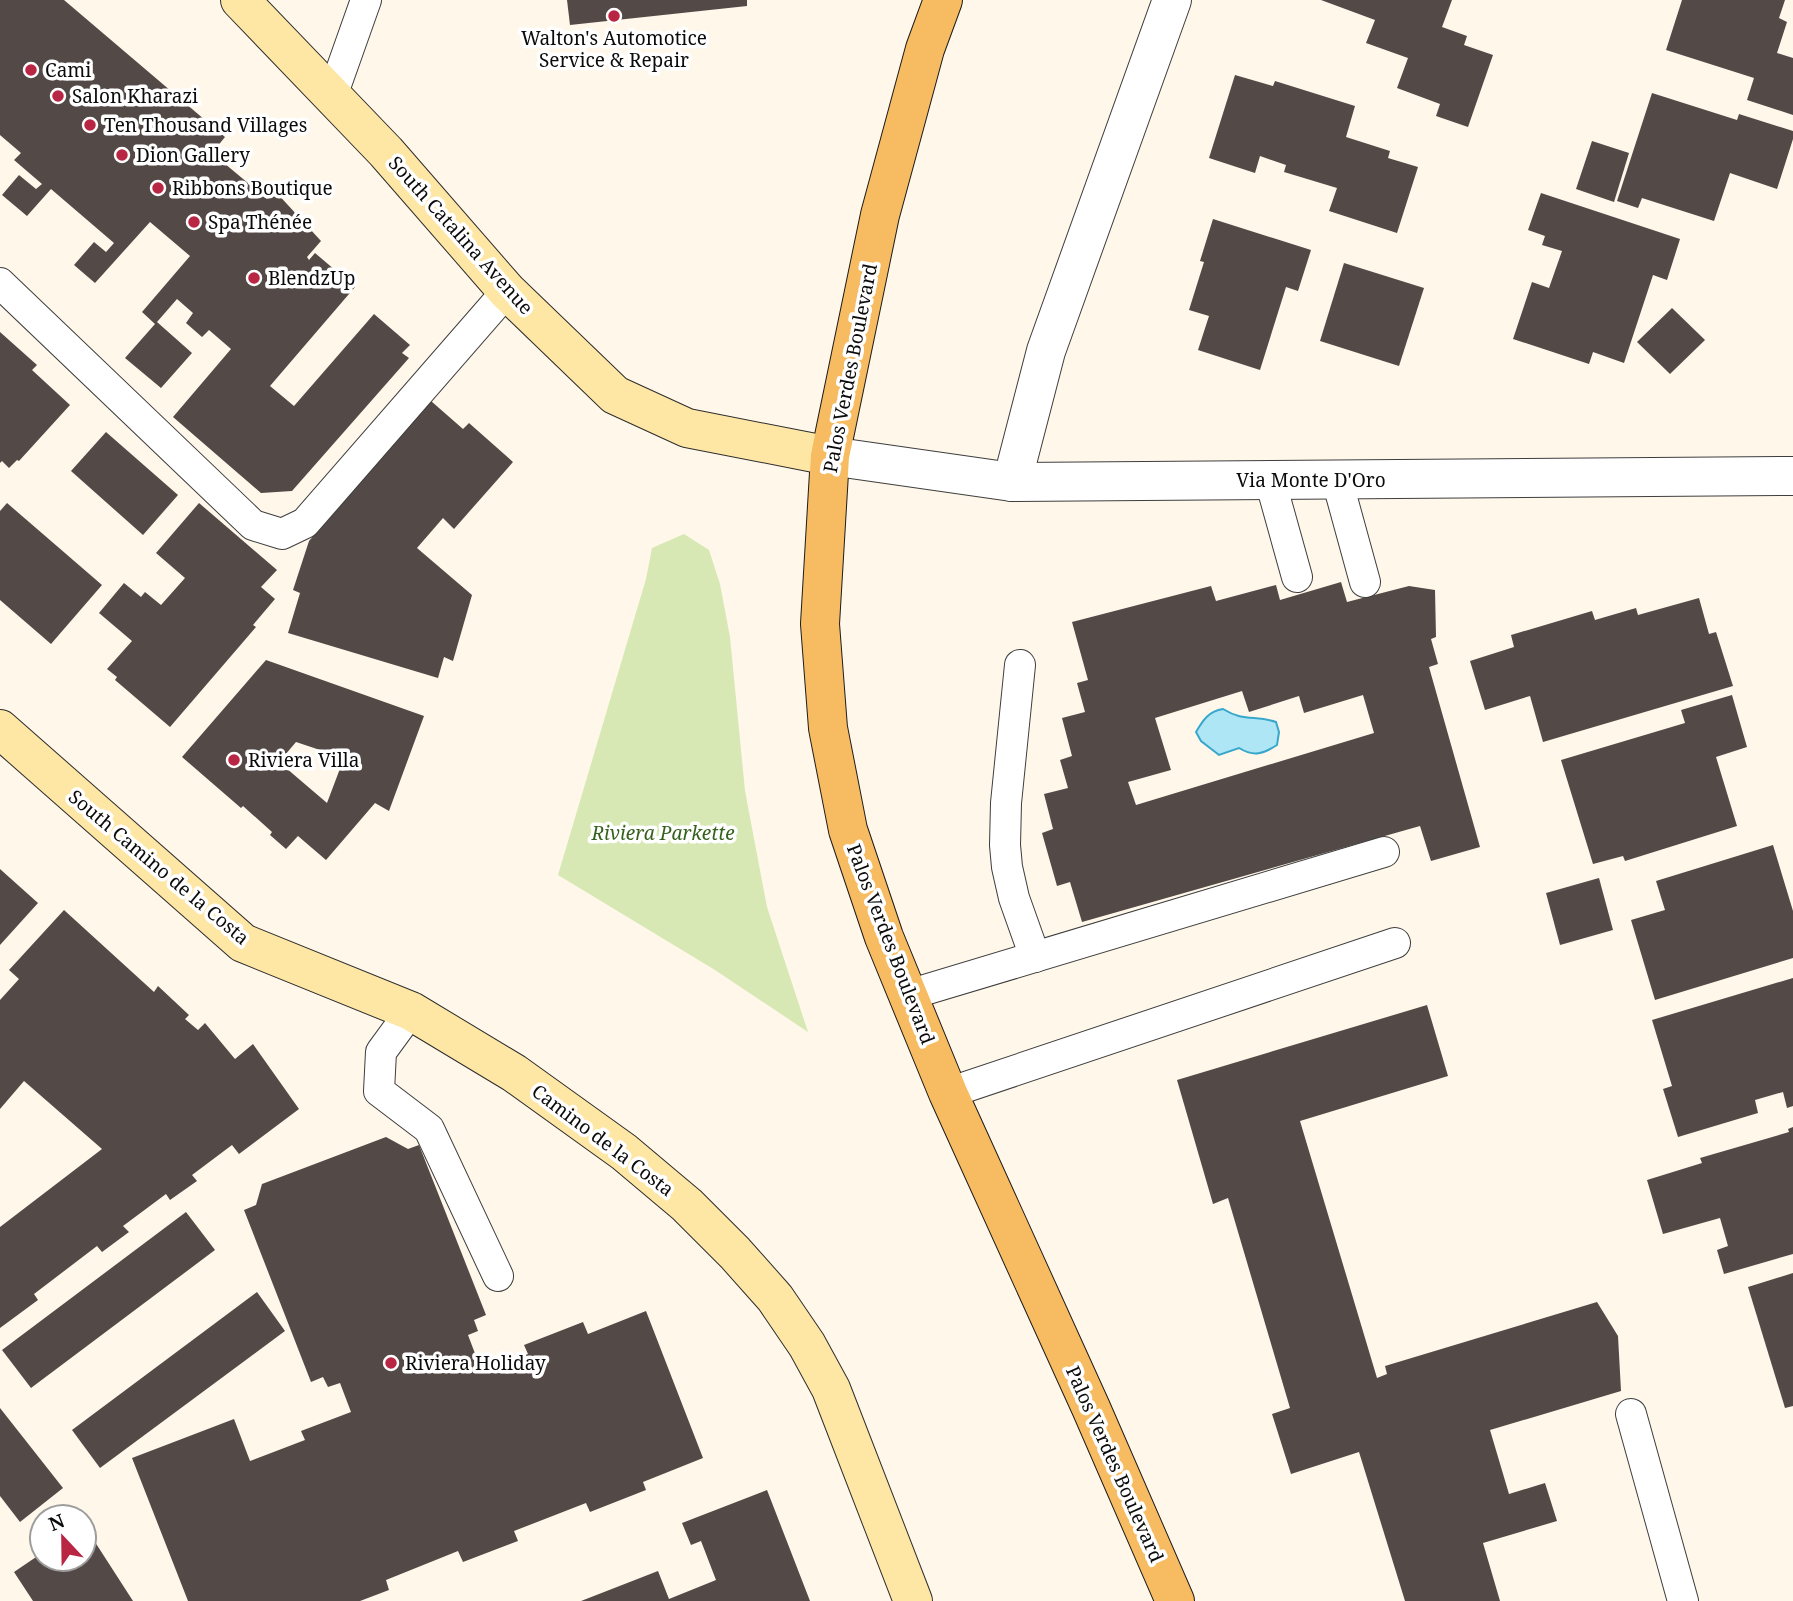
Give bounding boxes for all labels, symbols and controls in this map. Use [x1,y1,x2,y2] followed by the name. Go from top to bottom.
[606,8,622,24] marker: Walton's Automotice Service & Repair
[521,25,707,73] place label: Walton's Automotice Service & Repair
[45,57,91,83] place label: Cami
[23,62,39,78] marker: Cami
[72,83,198,109] place label: Salon Kharazi
[50,88,66,104] marker: Salon Kharazi
[104,112,307,138] place label: Ten Thousand Villages
[82,117,98,133] marker: Ten Thousand Villages
[136,142,250,168] place label: Dion Gallery
[114,147,130,163] marker: Dion Gallery
[383,150,539,320] street label: South Catalina Avenue
[172,175,333,201] place label: Ribbons Boutique
[150,180,166,196] marker: Ribbons Boutique
[208,209,312,235] place label: Spa Thénée
[186,214,202,230] marker: Spa Thénée
[817,261,883,475] street label: Palos Verdes Boulevard
[268,265,355,291] place label: BlendzUp
[246,270,262,286] marker: BlendzUp
[1236,467,1386,493] street label: Via Monte D'Oro
[248,747,359,773] place label: Riviera Villa
[226,752,242,768] marker: Riviera Villa
[63,784,255,950] street label: South Camino de la Costa
[590,820,735,846] park label: Riviera Parkette
[841,840,941,1048] street label: Palos Verdes Boulevard
[527,1078,679,1202] street label: Camino de la Costa
[405,1350,546,1376] place label: Riviera Holiday
[383,1355,399,1371] marker: Riviera Holiday
[1060,1362,1170,1567] street label: Palos Verdes Boulevard
[28,1503,98,1573] north arrow
[45,1507,68,1537] text: N

